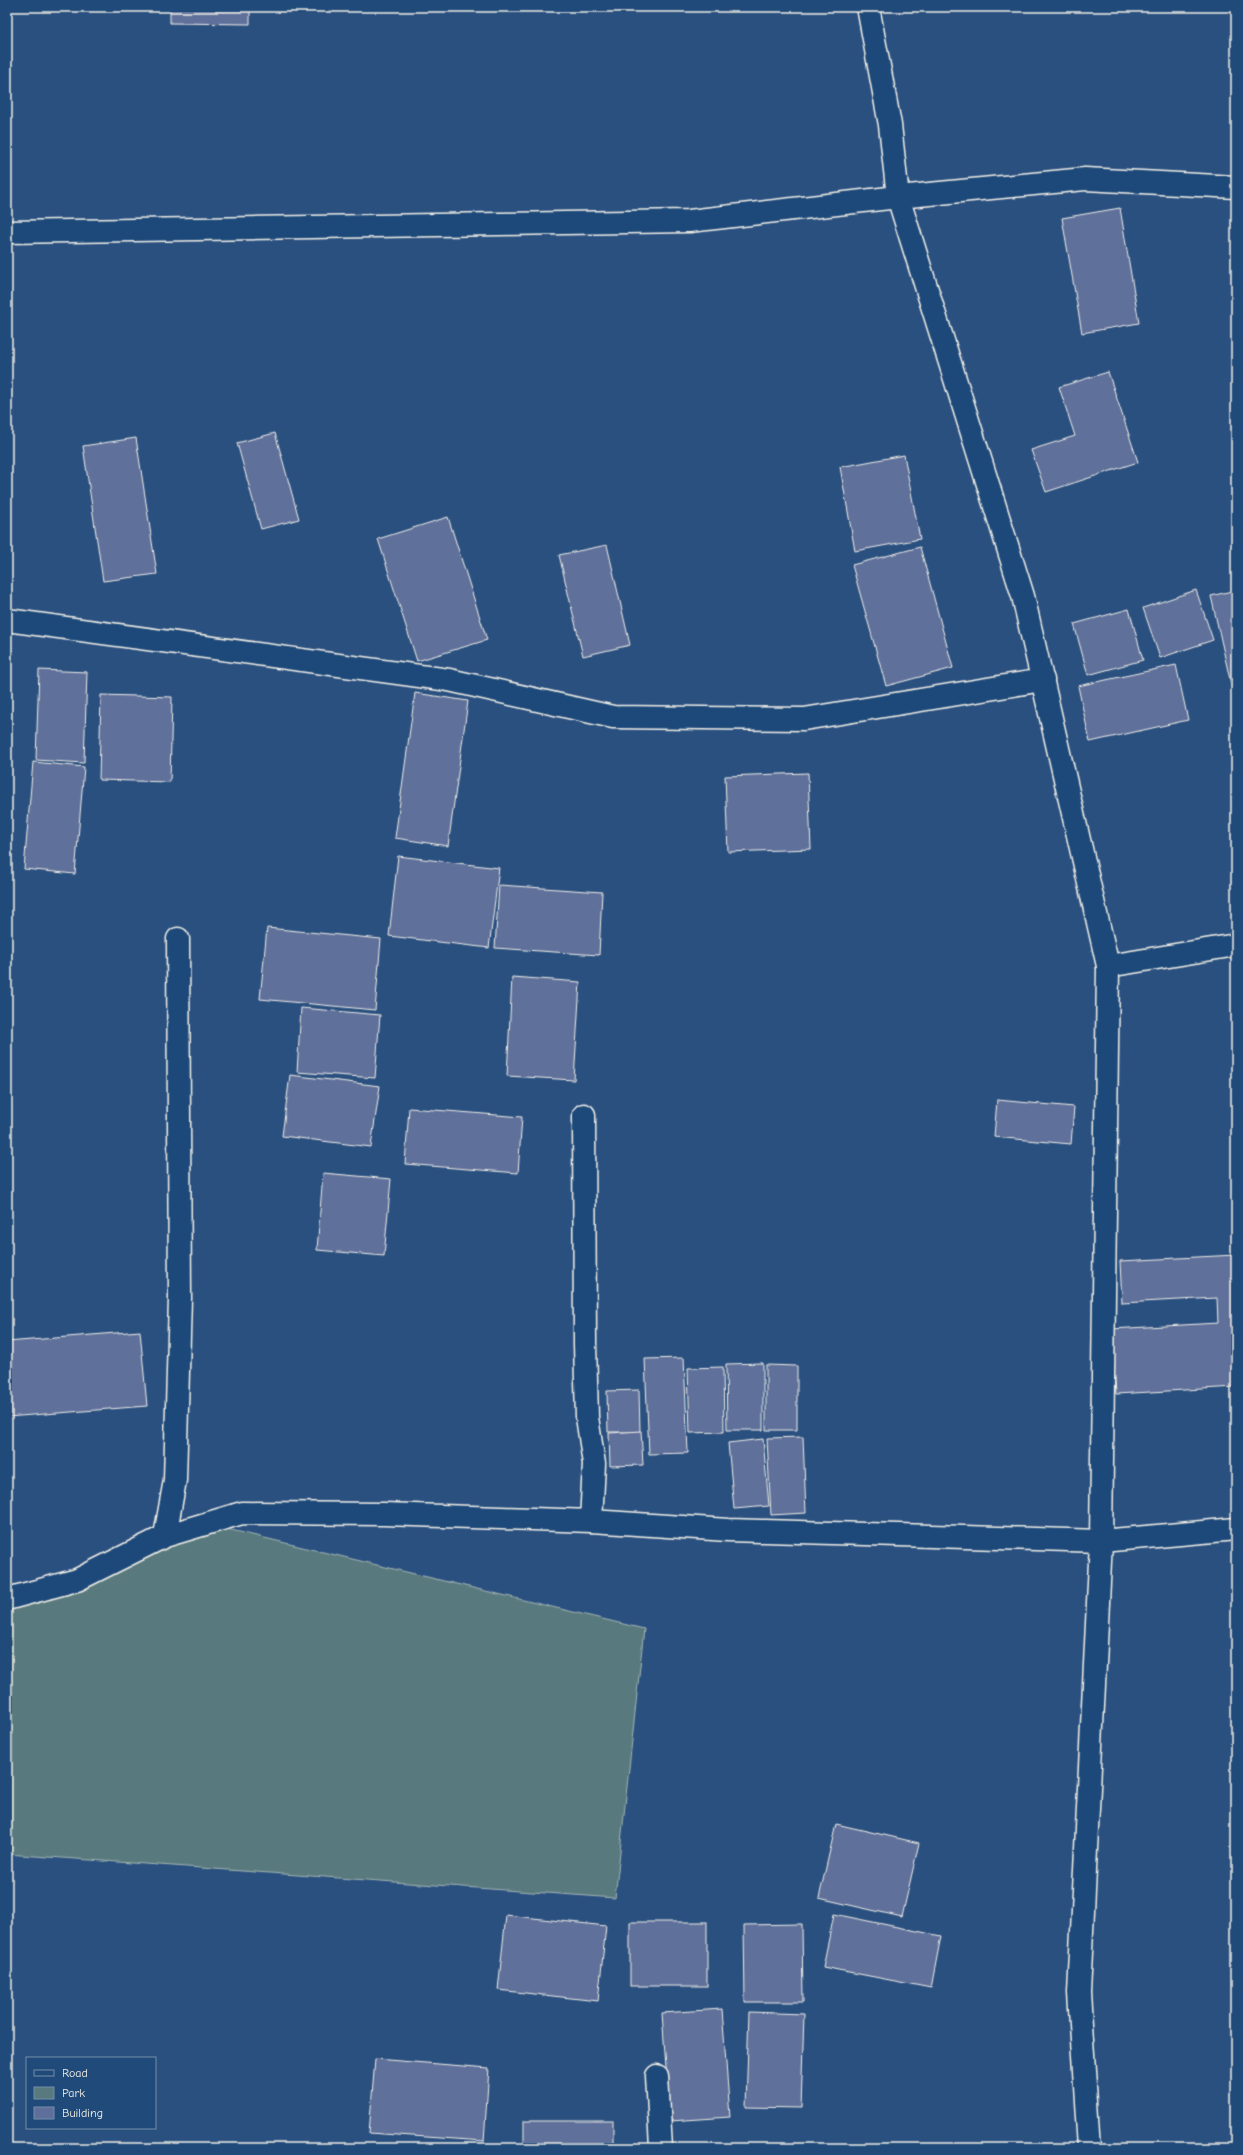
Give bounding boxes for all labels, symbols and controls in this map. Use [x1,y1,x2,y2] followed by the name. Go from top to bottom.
[26,2057,156,2129] legend
[62,2066,88,2080] text: Road
[62,2086,85,2100] text: Park
[62,2106,103,2120] text: Building

